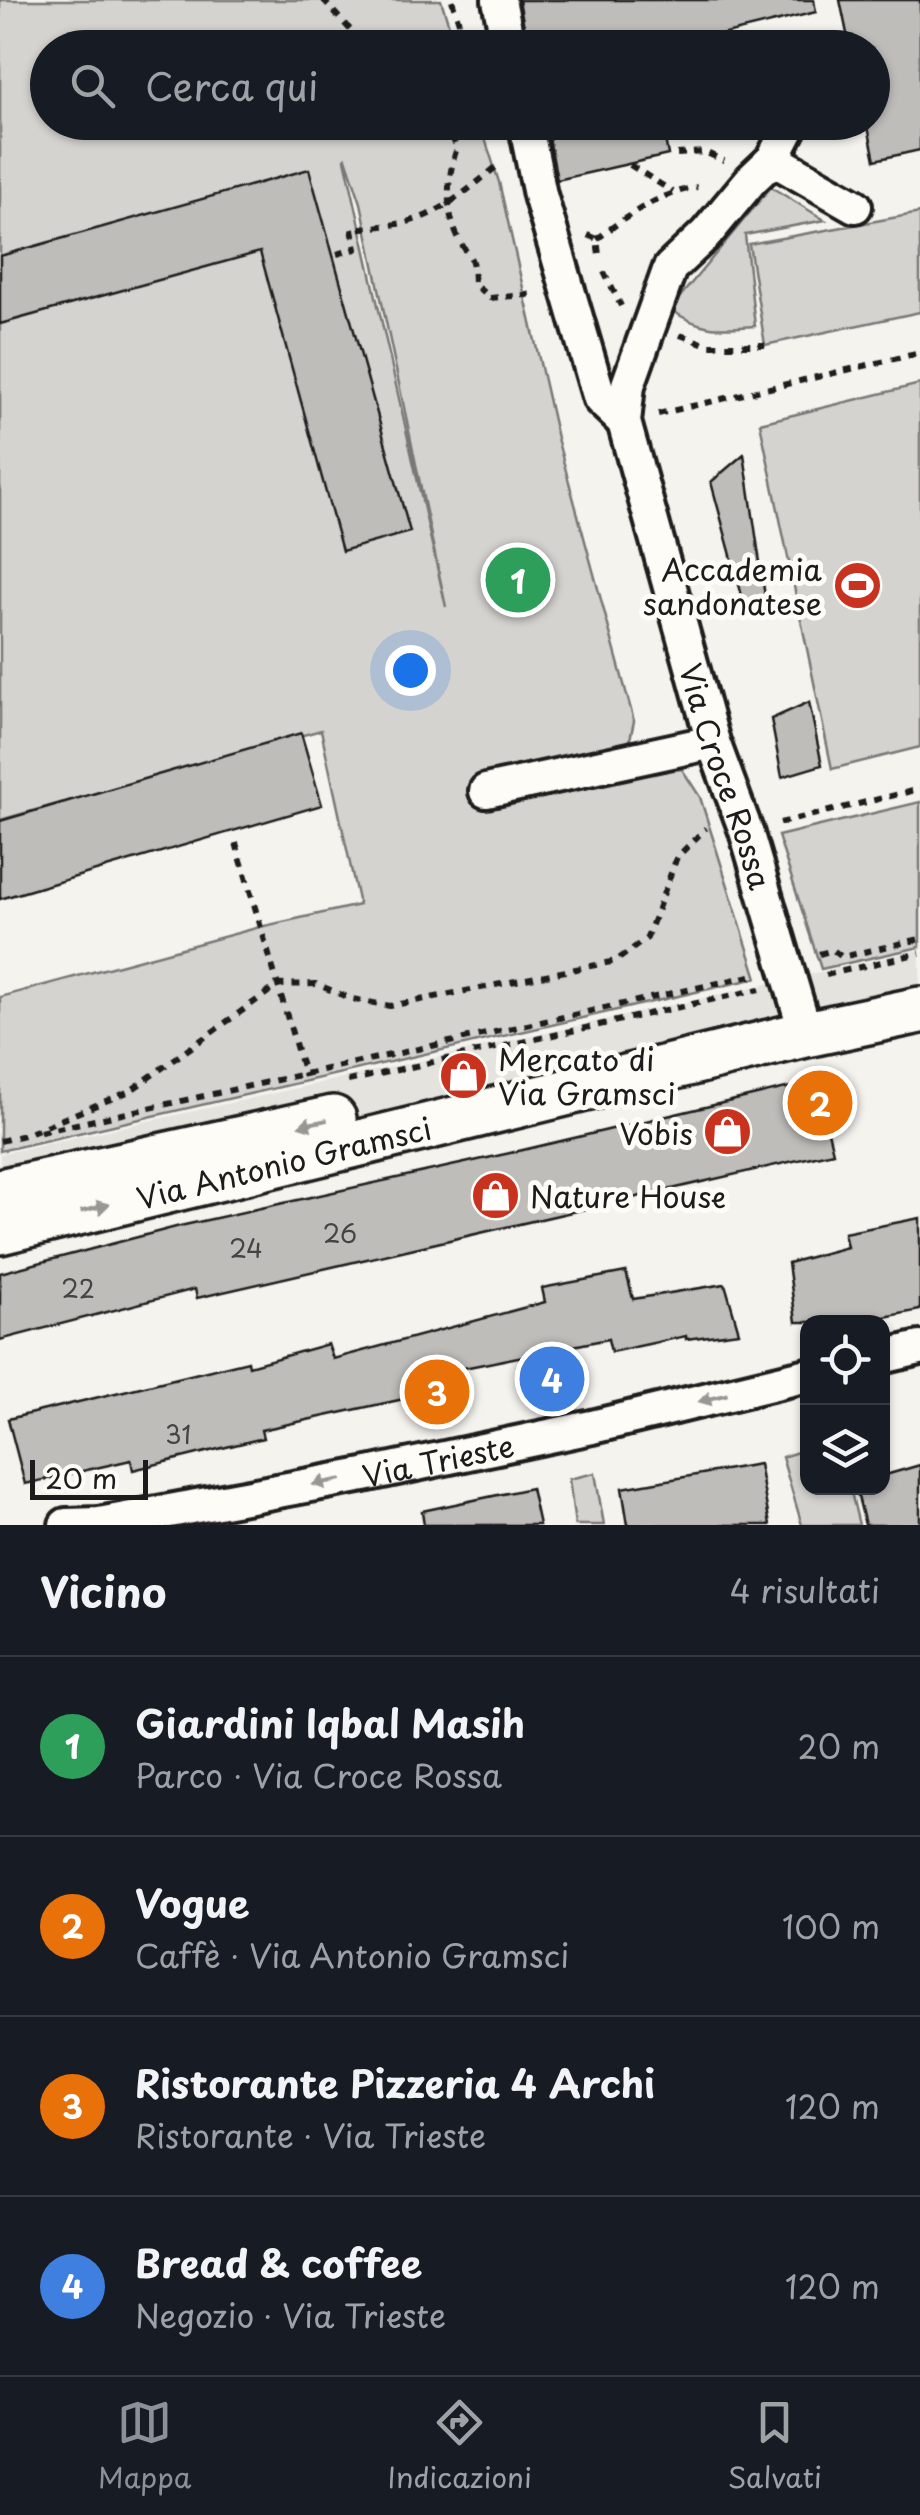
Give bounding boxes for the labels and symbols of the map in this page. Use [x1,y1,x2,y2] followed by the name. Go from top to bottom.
[486,542,550,618] pin: 1
[643,546,823,625] place label: Accademia sandonatese
[831,559,883,611] sports icon: Accademia sandonatese
[385,645,436,696] your location
[670,658,784,895] street label: Via Croce Rossa
[498,1036,676,1115] place label: Mercato di Via Gramsci
[437,1049,489,1101] shop icon: Mercato di Via Gramsci
[788,1066,852,1140] pin: 2
[132,1104,436,1219] street label: Via Antonio Gramsci
[702,1106,754,1158] shop icon: Vobis
[619,1110,693,1155] place label: Vobis
[297,1116,328,1131] one-way arrow
[469,1169,521,1221] shop icon: Nature House
[530,1173,726,1218] place label: Nature House
[80,1200,111,1215] one-way arrow
[323,1214,357,1252] house number: 26
[229,1229,263,1267] house number: 24
[61,1269,95,1307] house number: 22
[520,1342,584,1416] pin: 4
[404,1354,470,1430] pin: 3
[697,1390,728,1406] one-way arrow
[165,1415,191,1453] house number: 31
[358,1422,518,1497] street label: Via Trieste
[30,1455,148,1500] scale bar
[311,1475,342,1490] one-way arrow

